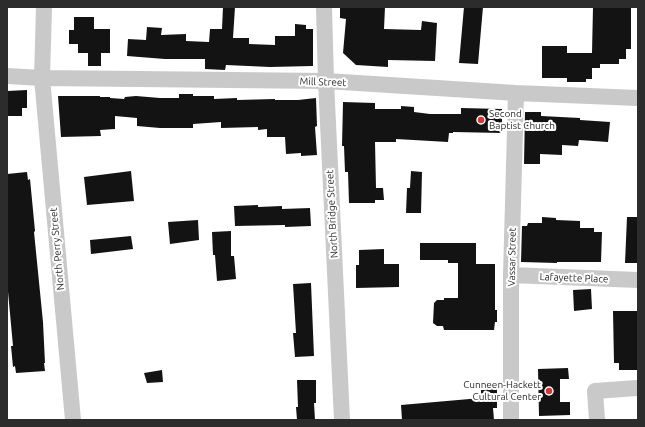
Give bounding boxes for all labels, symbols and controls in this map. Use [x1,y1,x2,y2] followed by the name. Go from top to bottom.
[300,75,346,89] street label: Mill Street
[489,108,555,132] place label: Second Baptist Church
[476,115,486,125] marker: Second Baptist Church
[324,169,340,259] street label: North Bridge Street
[47,207,67,291] street label: North Perry Street
[505,227,519,287] street label: Vassar Street
[539,271,609,285] street label: Lafayette Place
[463,379,541,402] place label: Cunneen-Hackett Cultural Center
[544,386,554,396] marker: Cunneen-Hackett Cultural Center

